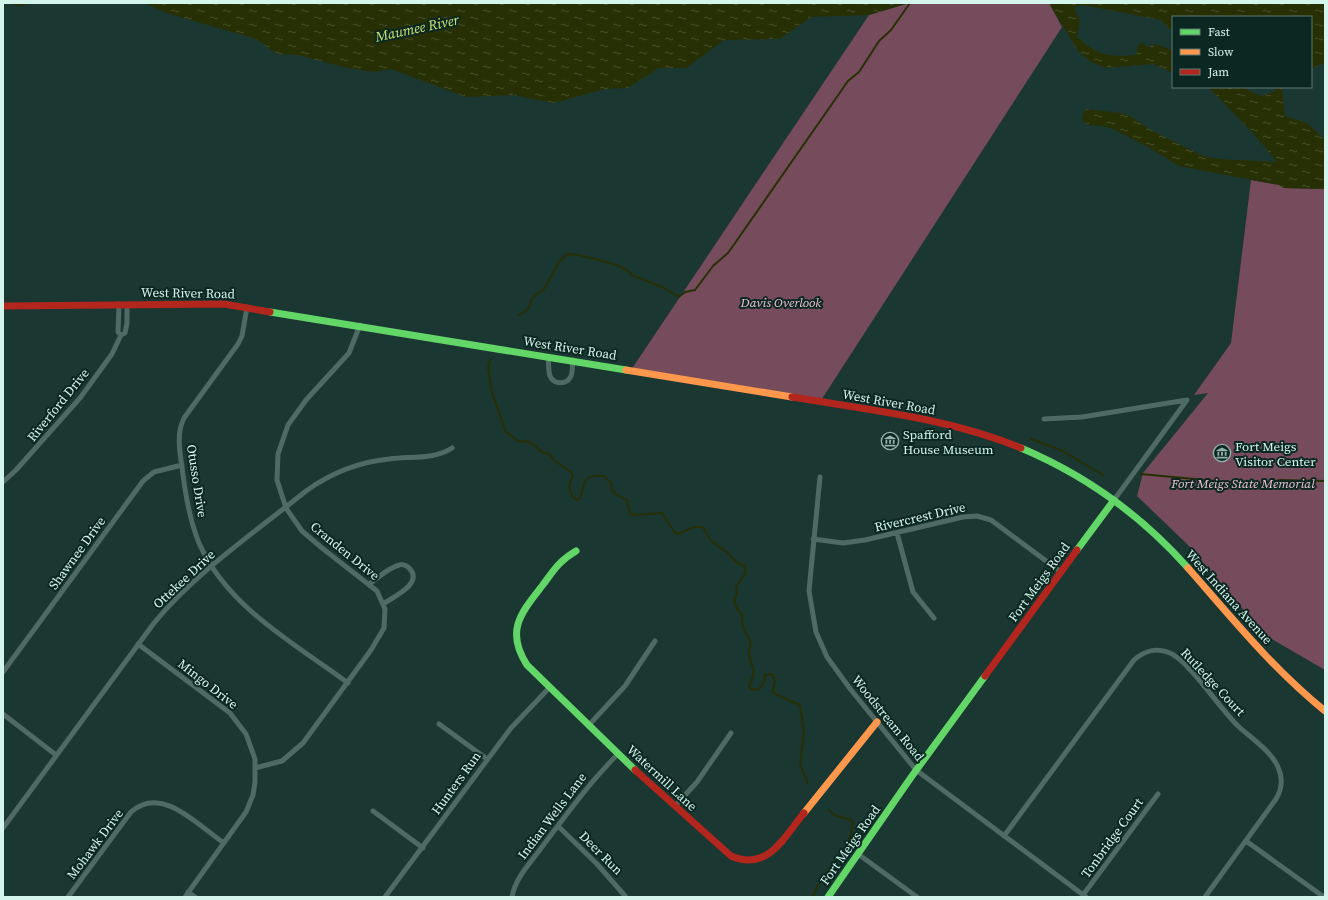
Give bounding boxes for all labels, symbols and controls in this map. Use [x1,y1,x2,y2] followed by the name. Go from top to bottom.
[372,9,461,47] water label: Maumee River
[1172,16,1312,88] legend
[1208,24,1230,40] text: Fast
[1208,44,1234,60] text: Slow
[1207,64,1229,80] text: Jam
[141,284,236,302] street label: West River Road
[740,294,822,311] park label: Davis Overlook
[522,332,618,364] street label: West River Road
[23,365,93,445] street label: Riverford Drive
[841,385,937,419] street label: West River Road
[903,426,994,458] place label: Spafford House Museum
[880,431,900,451] museum icon: Spafford House Museum
[1235,438,1316,470] place label: Fort Meigs Visitor Center
[183,443,211,519] street label: Otusso Drive
[1212,443,1232,463] museum icon: Fort Meigs Visitor Center
[1170,475,1315,492] park label: Fort Meigs State Memorial
[873,498,968,536] street label: Rivercrest Drive
[45,513,109,593] street label: Shawnee Drive
[307,518,383,584] street label: Cranden Drive
[1005,538,1074,625] street label: Fort Meigs Road
[149,546,219,612] street label: Ottekee Drive
[1182,546,1276,648] street label: West Indiana Avenue
[1177,644,1249,720] street label: Rutledge Court
[175,655,242,713] street label: Mingo Drive
[848,672,928,765] street label: Woodstream Road
[623,741,701,815] street label: Watermill Lane
[427,748,485,818] street label: Hunters Run
[514,769,590,863] street label: Indian Wells Lane
[1077,794,1147,881] street label: Tonbridge Court
[816,801,884,888] street label: Fort Meigs Road
[63,805,127,883] street label: Mohawk Drive
[576,828,626,878] street label: Deer Run

